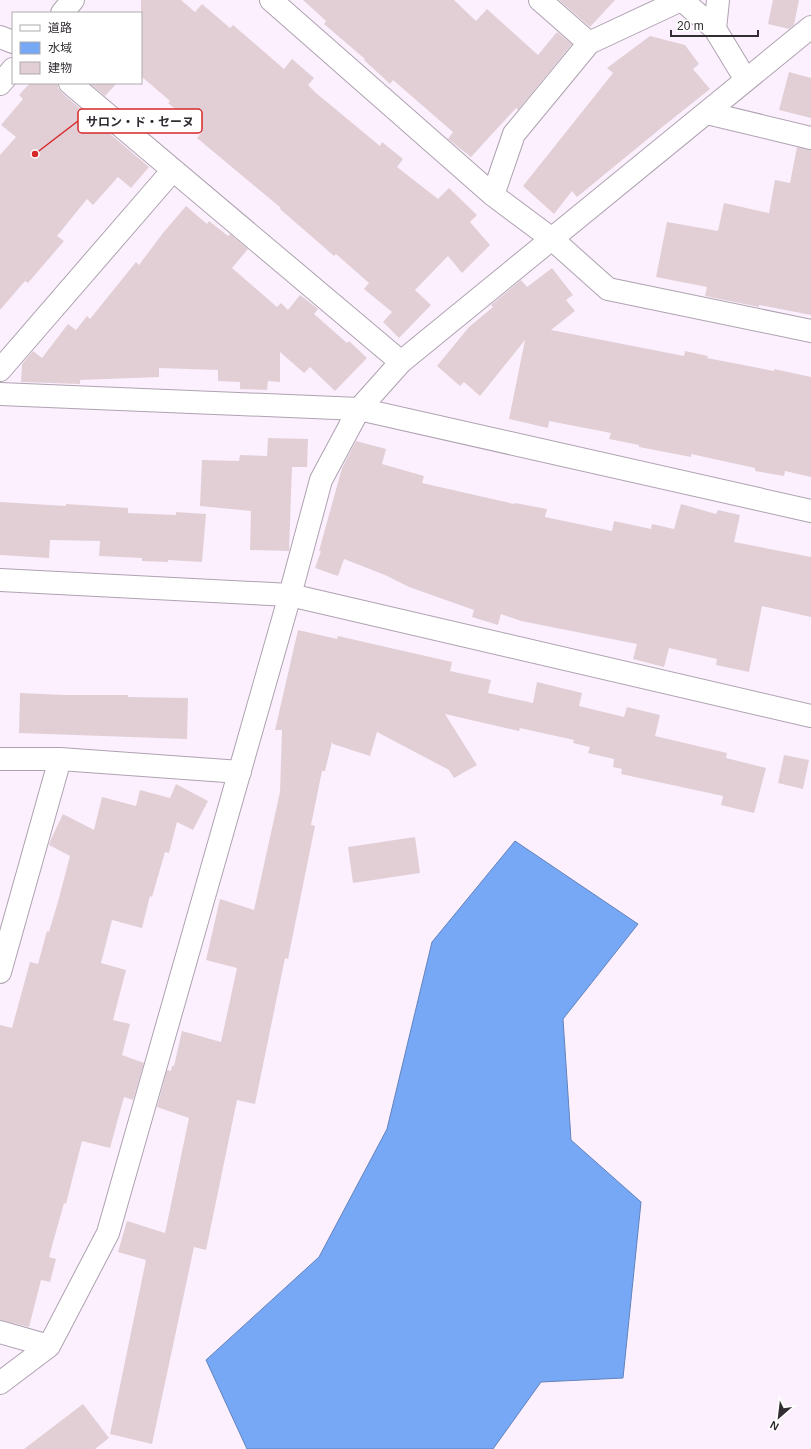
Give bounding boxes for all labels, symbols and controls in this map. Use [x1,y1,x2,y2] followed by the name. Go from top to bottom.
[12,12,142,84] legend
[671,12,758,38] scale bar
[677,19,704,33] text: 20 m
[48,21,72,35] text: 道路
[48,41,72,55] text: 水域
[48,61,72,75] text: 建物
[78,109,202,133] callout: サロン・ド・セーヌ
[86,115,194,129] text: サロン・ド・セーヌ
[759,1397,799,1437] north arrow
[768,1419,781,1433] text: N

